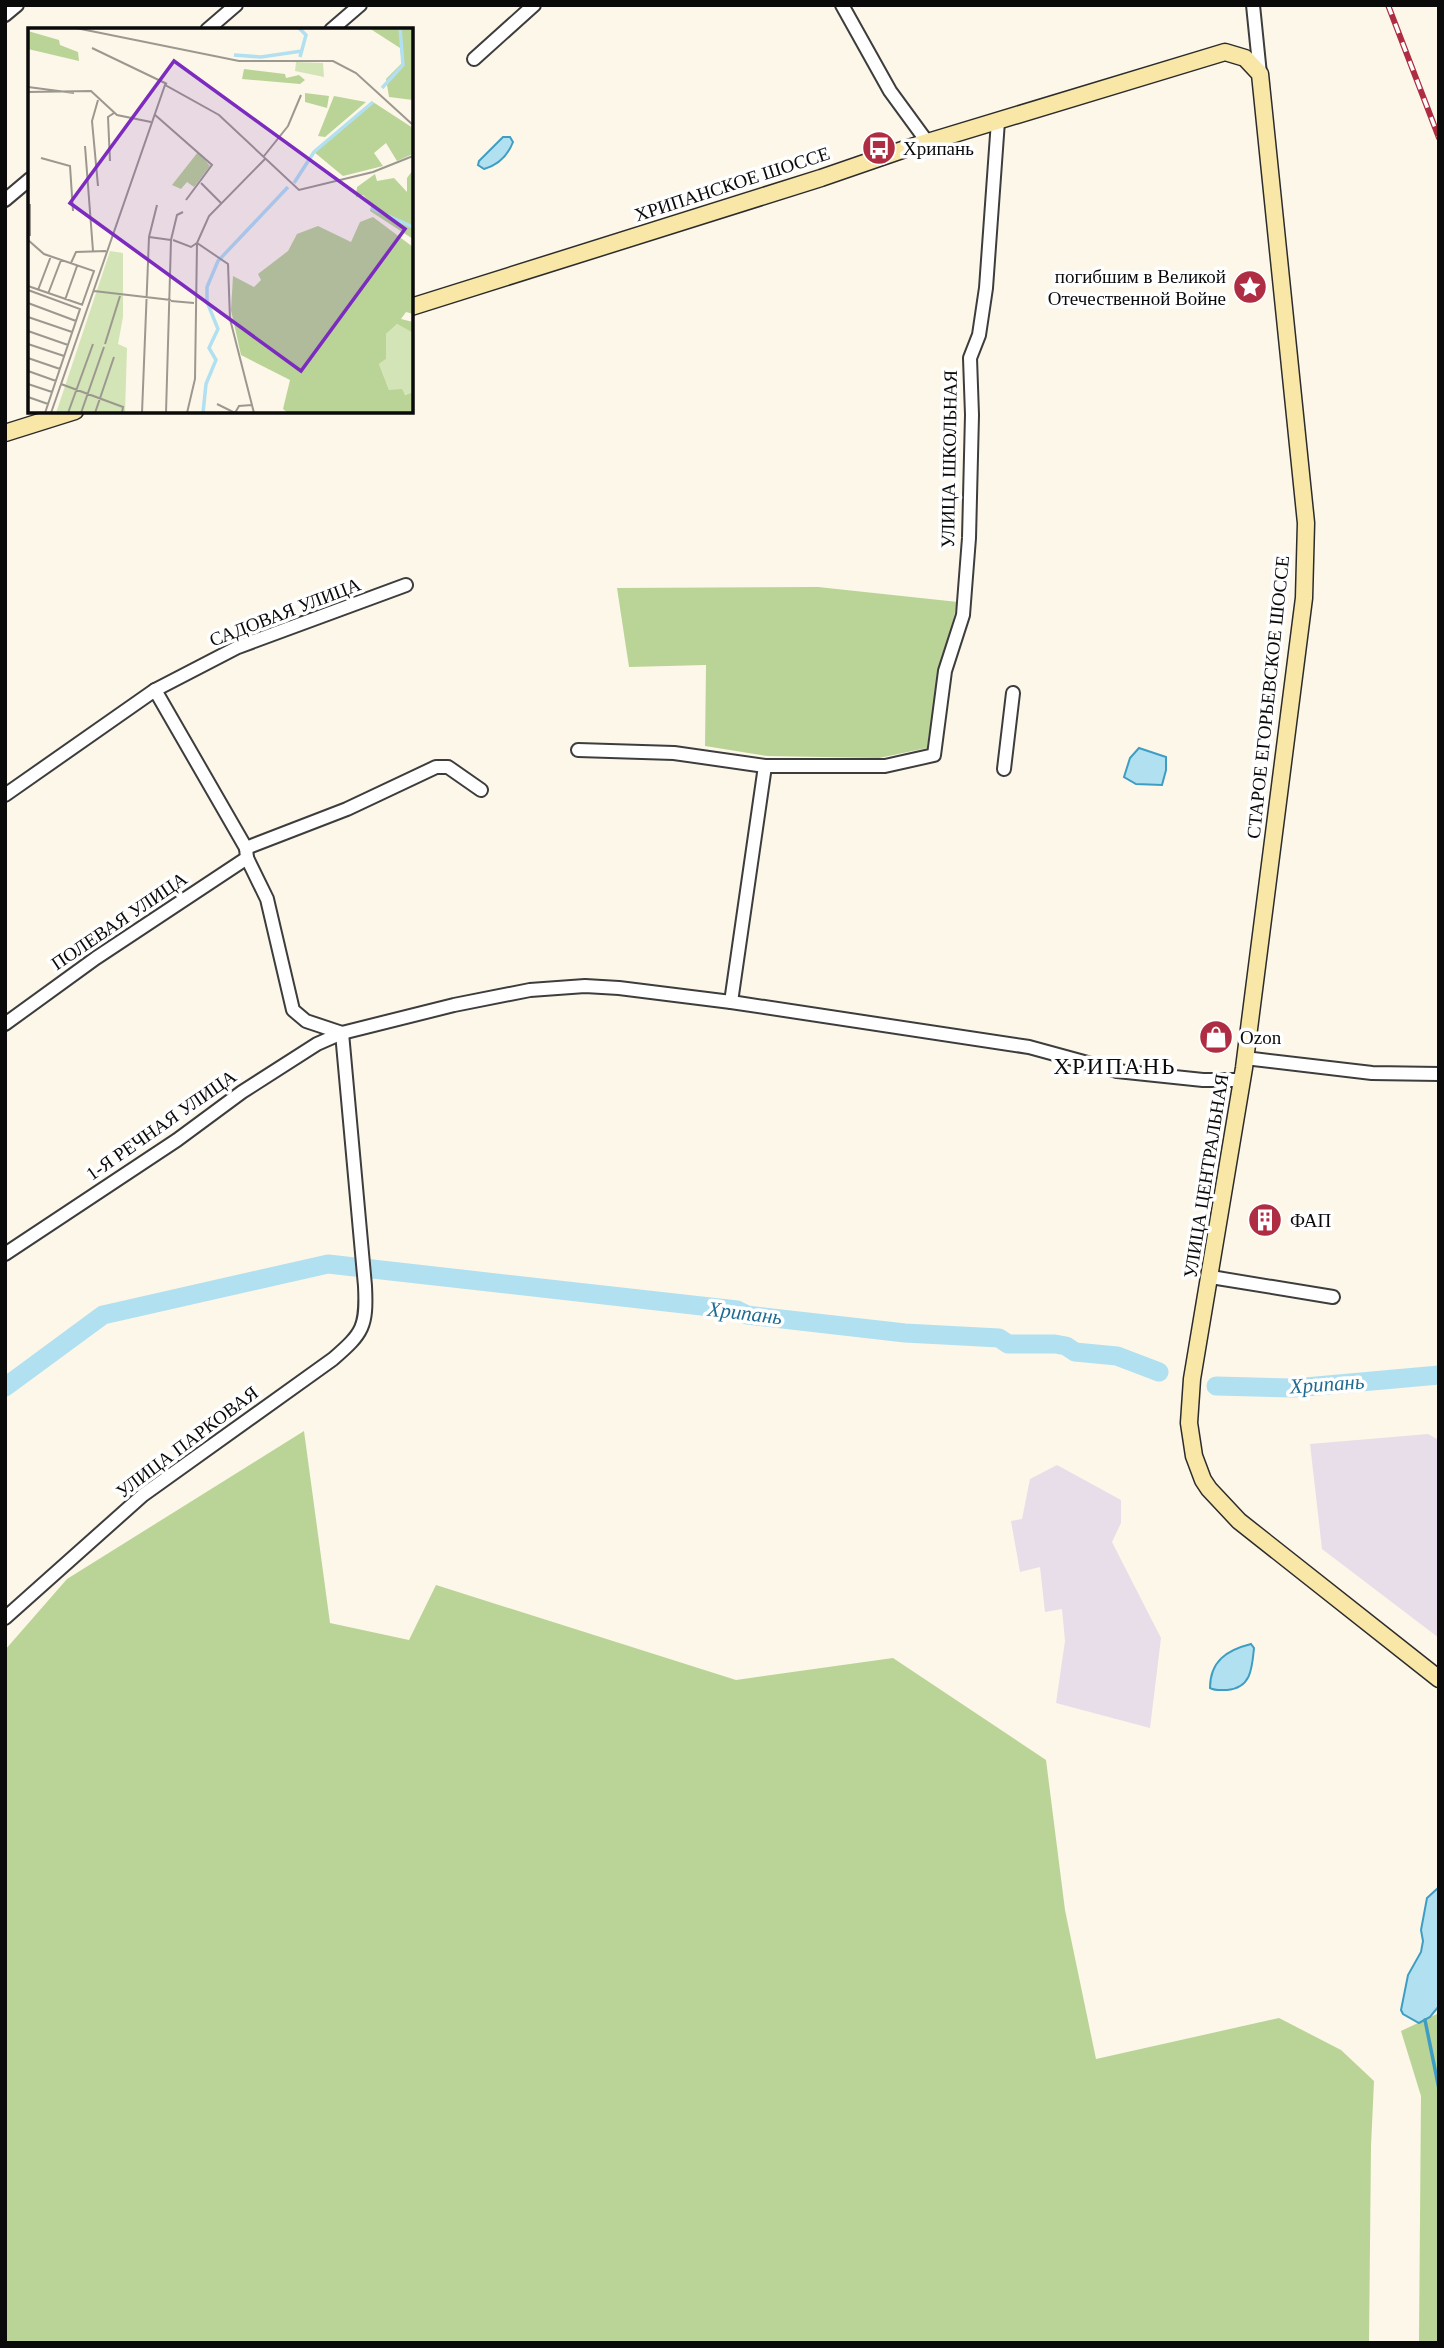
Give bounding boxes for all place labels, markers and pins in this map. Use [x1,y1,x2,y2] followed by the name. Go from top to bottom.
[860,129,898,167] bus stop icon: Хрипань
[903,138,974,159] place label: Хрипань
[1048,266,1226,309] place label: погибшим в Великой Отечественной Войне
[1231,268,1269,306] place icon: погибшим в Великой Отечественной Войне
[1197,1018,1235,1056] shop icon: Ozon
[1240,1027,1282,1048] place label: Ozon
[1246,1201,1284,1239] building icon: ФАП
[1290,1210,1332,1231] place label: ФАП

